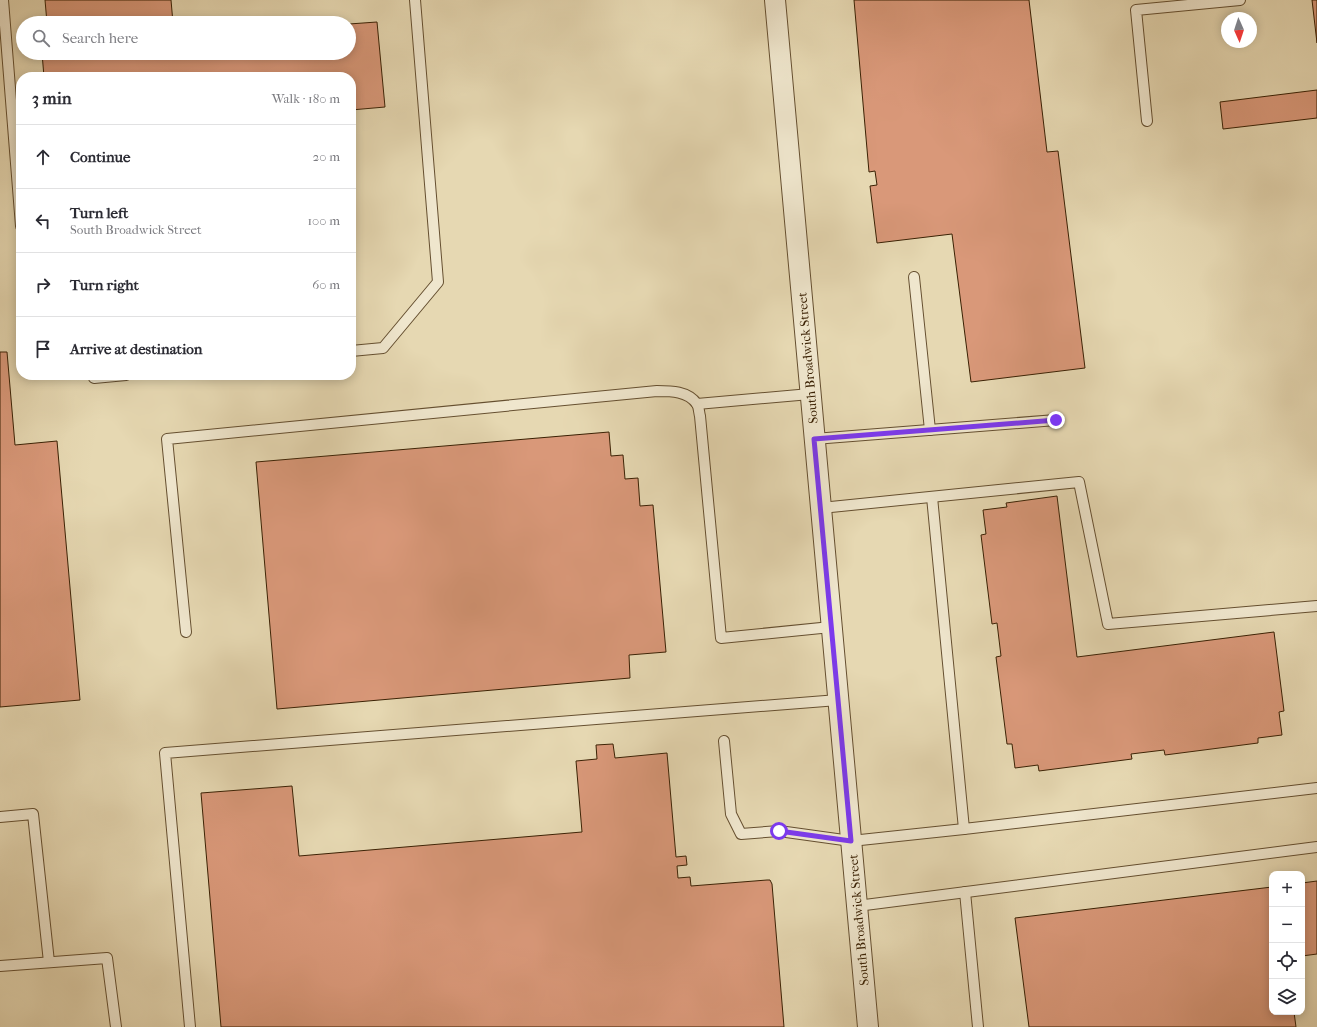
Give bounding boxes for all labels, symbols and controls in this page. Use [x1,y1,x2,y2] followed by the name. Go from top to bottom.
[1221,12,1257,48] north arrow
[16,16,356,60] search box
[30,27,52,49] icon: search
[62,29,138,47] text: Search here
[32,88,72,108] text: 3 min
[272,91,340,106] text: Walk · 180 m
[32,146,54,168] icon: ahead
[70,148,130,166] text: Continue
[313,149,340,164] text: 20 m
[70,204,128,222] text: Turn left
[32,210,54,232] icon: left
[307,213,340,228] text: 100 m
[70,222,202,237] text: South Broadwick Street
[32,274,54,296] icon: right
[70,276,139,294] text: Turn right
[312,277,340,292] text: 60 m
[794,291,821,424] street label: South Broadwick Street
[32,338,54,360] icon: arrive
[70,340,202,358] text: Arrive at destination
[1047,411,1065,429] route end
[770,822,788,840] route start
[845,853,872,986] street label: South Broadwick Street
[1269,871,1305,1015] map controls
[1269,871,1305,907] button: +
[1269,907,1305,943] button: −
[1269,943,1305,979] button: locate
[1269,979,1305,1015] button: layers

